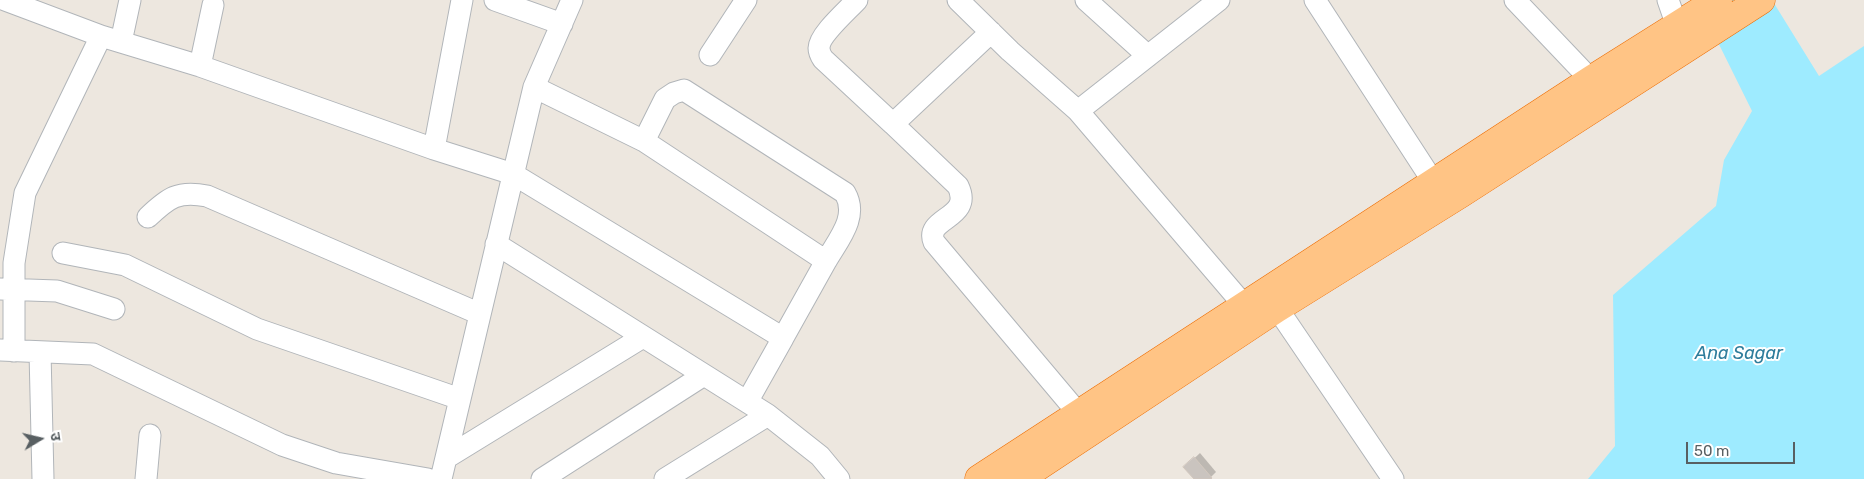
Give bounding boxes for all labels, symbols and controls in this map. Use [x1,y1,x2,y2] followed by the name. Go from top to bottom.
[1695,343,1783,365] water label: Ana Sagar
[15,414,65,464] north arrow
[46,431,64,442] text: उ
[1689,432,1798,464] scale bar
[1694,442,1729,460] text: 50 m

